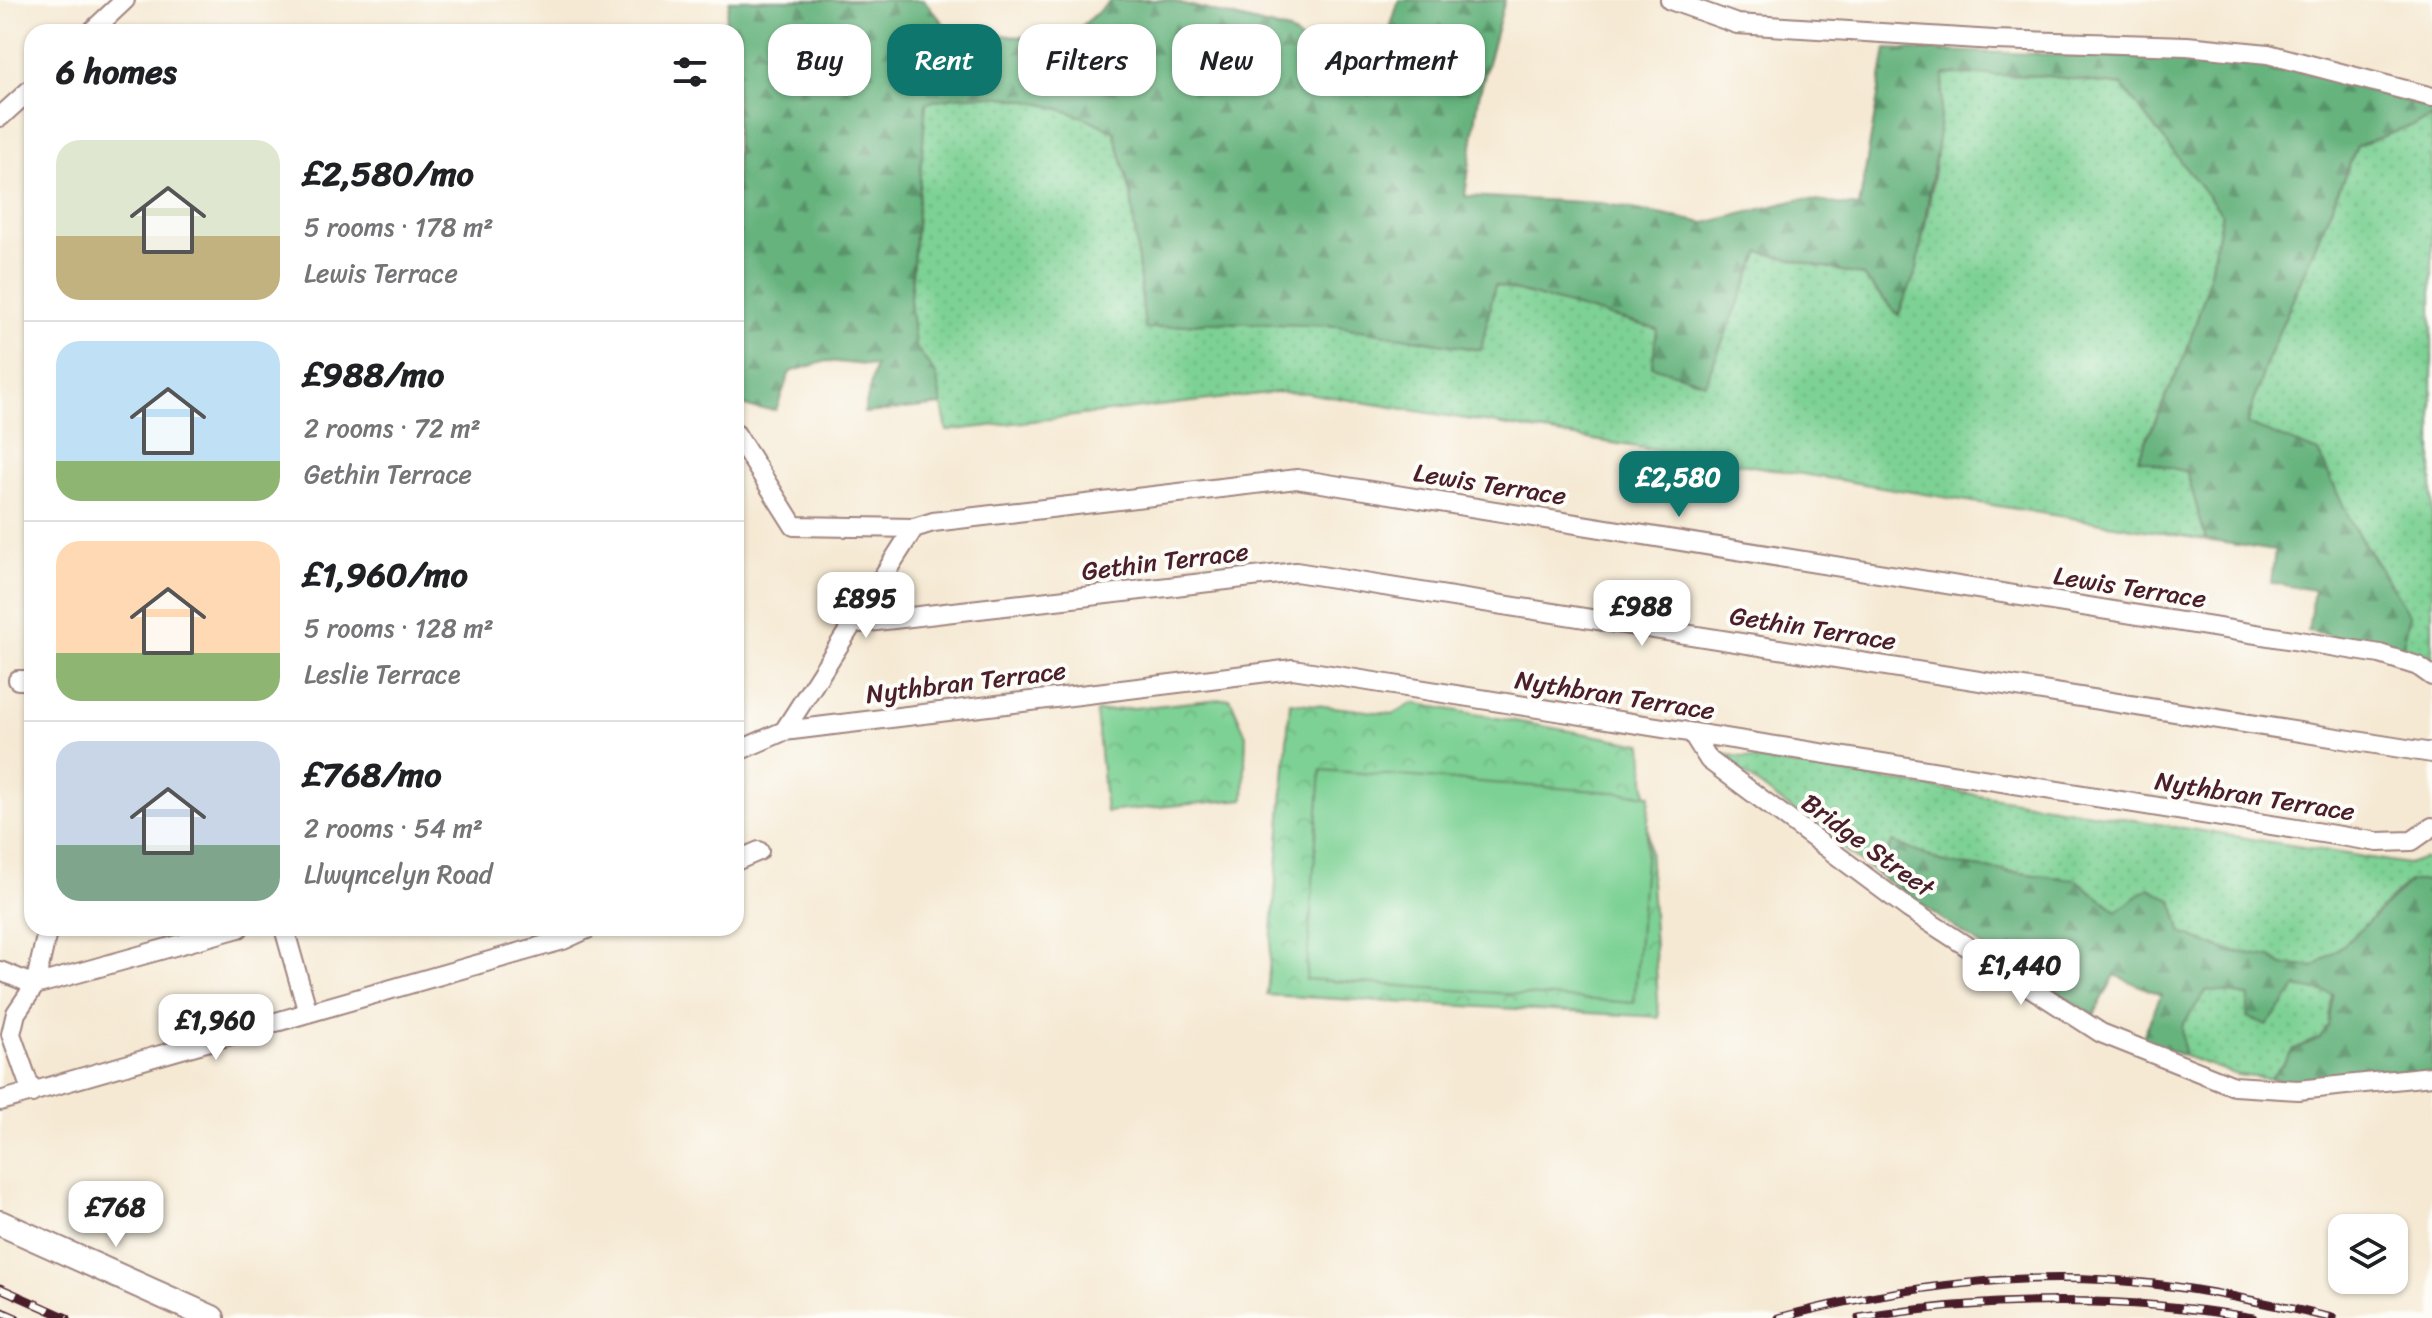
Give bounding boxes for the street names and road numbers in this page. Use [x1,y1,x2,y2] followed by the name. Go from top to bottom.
[1410,449,1570,519] street label: Lewis Terrace
[1079,528,1251,594] street label: Gethin Terrace
[2050,552,2210,622] street label: Lewis Terrace
[1726,592,1900,664] street label: Gethin Terrace
[863,647,1069,717] street label: Nythbran Terrace
[1512,657,1718,733] street label: Nythbran Terrace
[2152,758,2358,834] street label: Nythbran Terrace
[1791,781,1946,910] street label: Bridge Street

